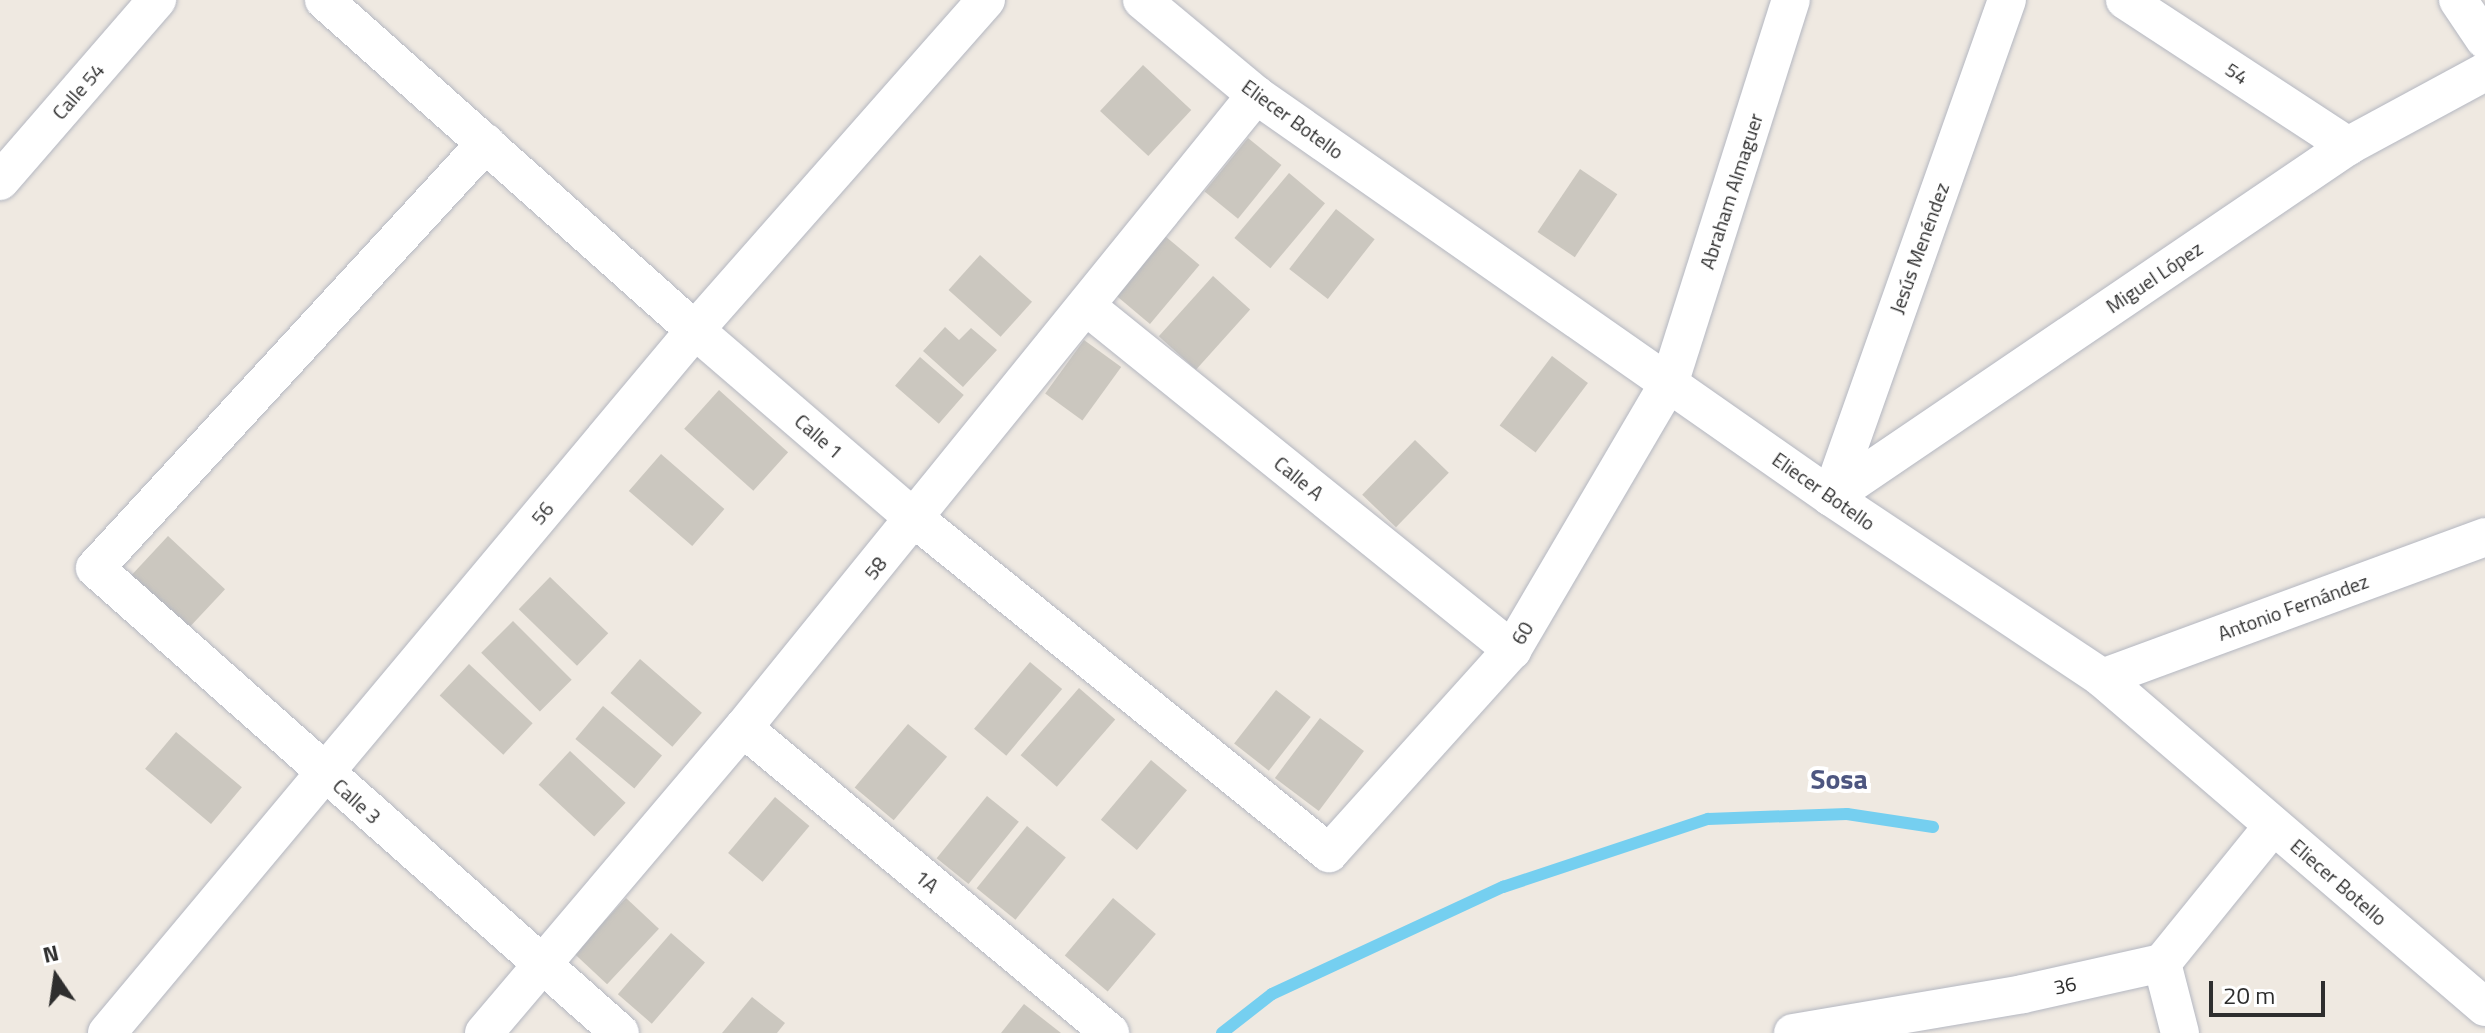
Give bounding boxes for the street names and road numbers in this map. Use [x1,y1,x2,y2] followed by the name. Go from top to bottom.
[2221,57,2253,89] street label: 54
[47,58,109,124] street label: Calle 54
[1237,74,1349,164] street label: Eliecer Botello
[1694,110,1768,272] street label: Abraham Almaguer
[1884,179,1954,317] street label: Jesús Menéndez
[2101,236,2207,318] street label: Miguel López
[790,409,848,463] street label: Calle 1
[1768,447,1880,535] street label: Eliecer Botello
[1269,451,1329,505] street label: Calle A
[526,497,558,529] street label: 56
[859,552,891,584] street label: 58
[2214,569,2372,645] street label: Antonio Fernández
[1506,617,1538,649] street label: 60
[328,773,386,829] street label: Calle 3
[2286,834,2392,930] street label: Eliecer Botello
[910,864,944,898] street label: 1A
[2052,971,2078,999] street label: 36

